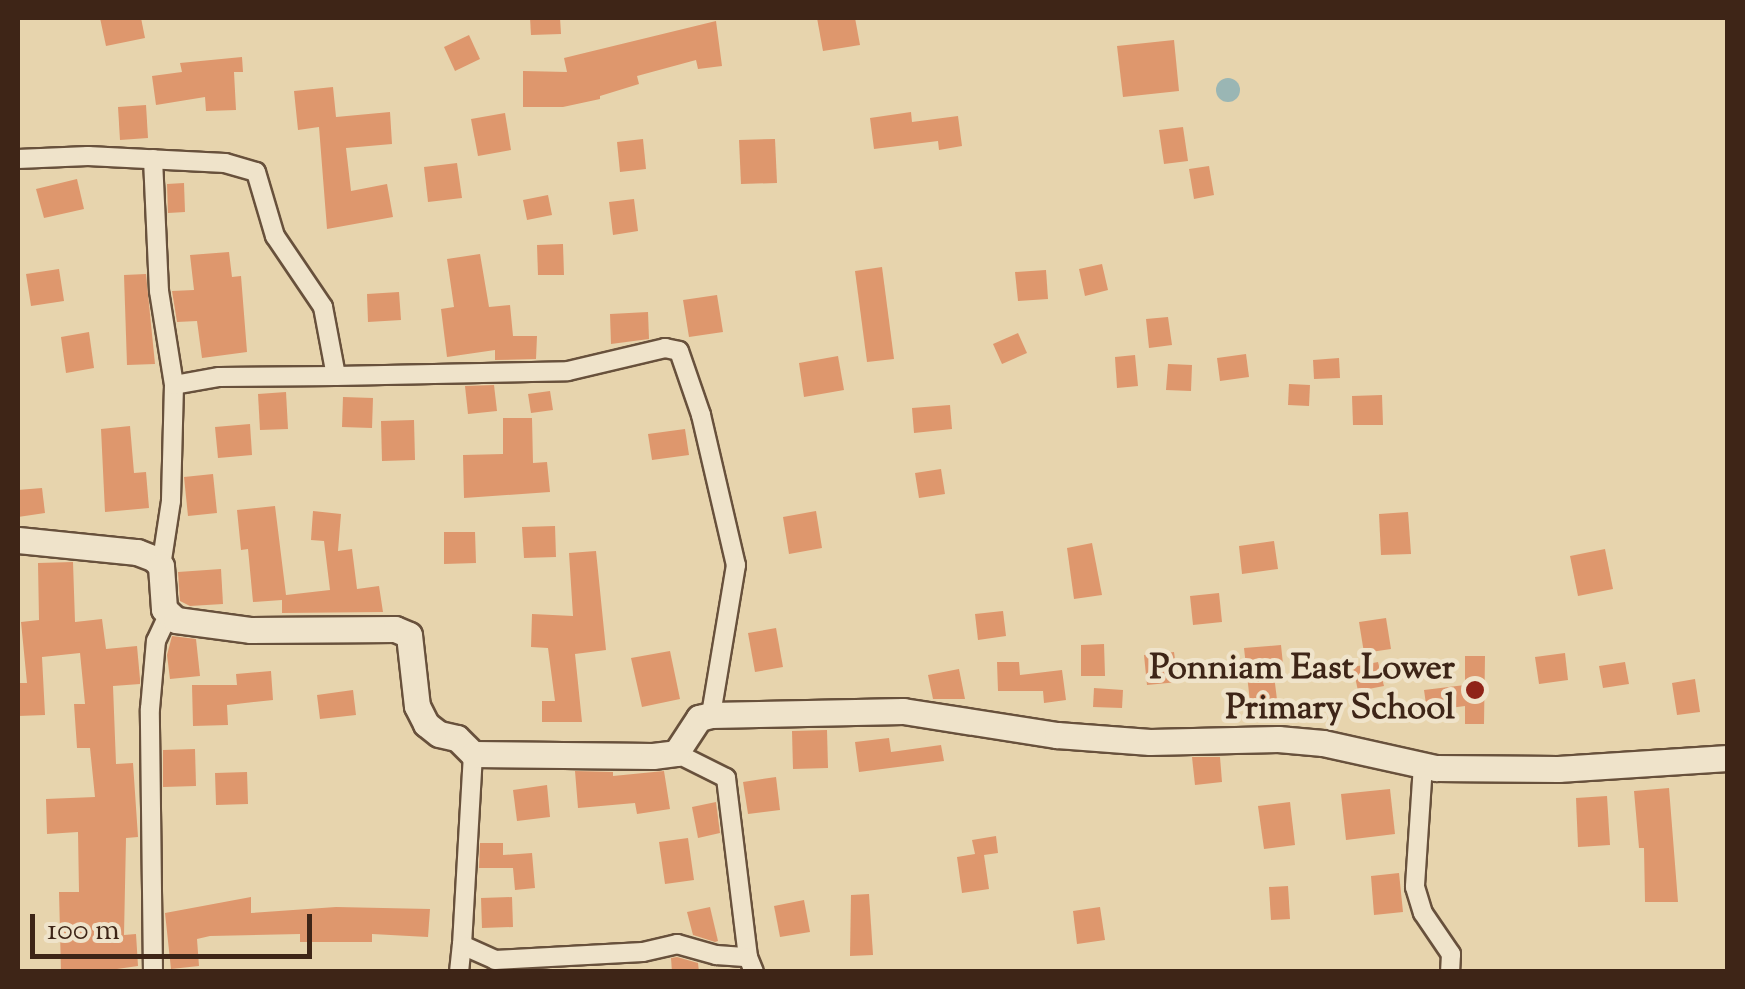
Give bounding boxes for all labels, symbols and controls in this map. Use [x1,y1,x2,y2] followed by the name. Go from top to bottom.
[1149,649,1455,731] place label: Ponniam East Lower Primary School
[1464,679,1486,701] marker: Ponniam East Lower Primary School
[35,894,318,956] scale bar
[47,910,120,953] text: 100 m

